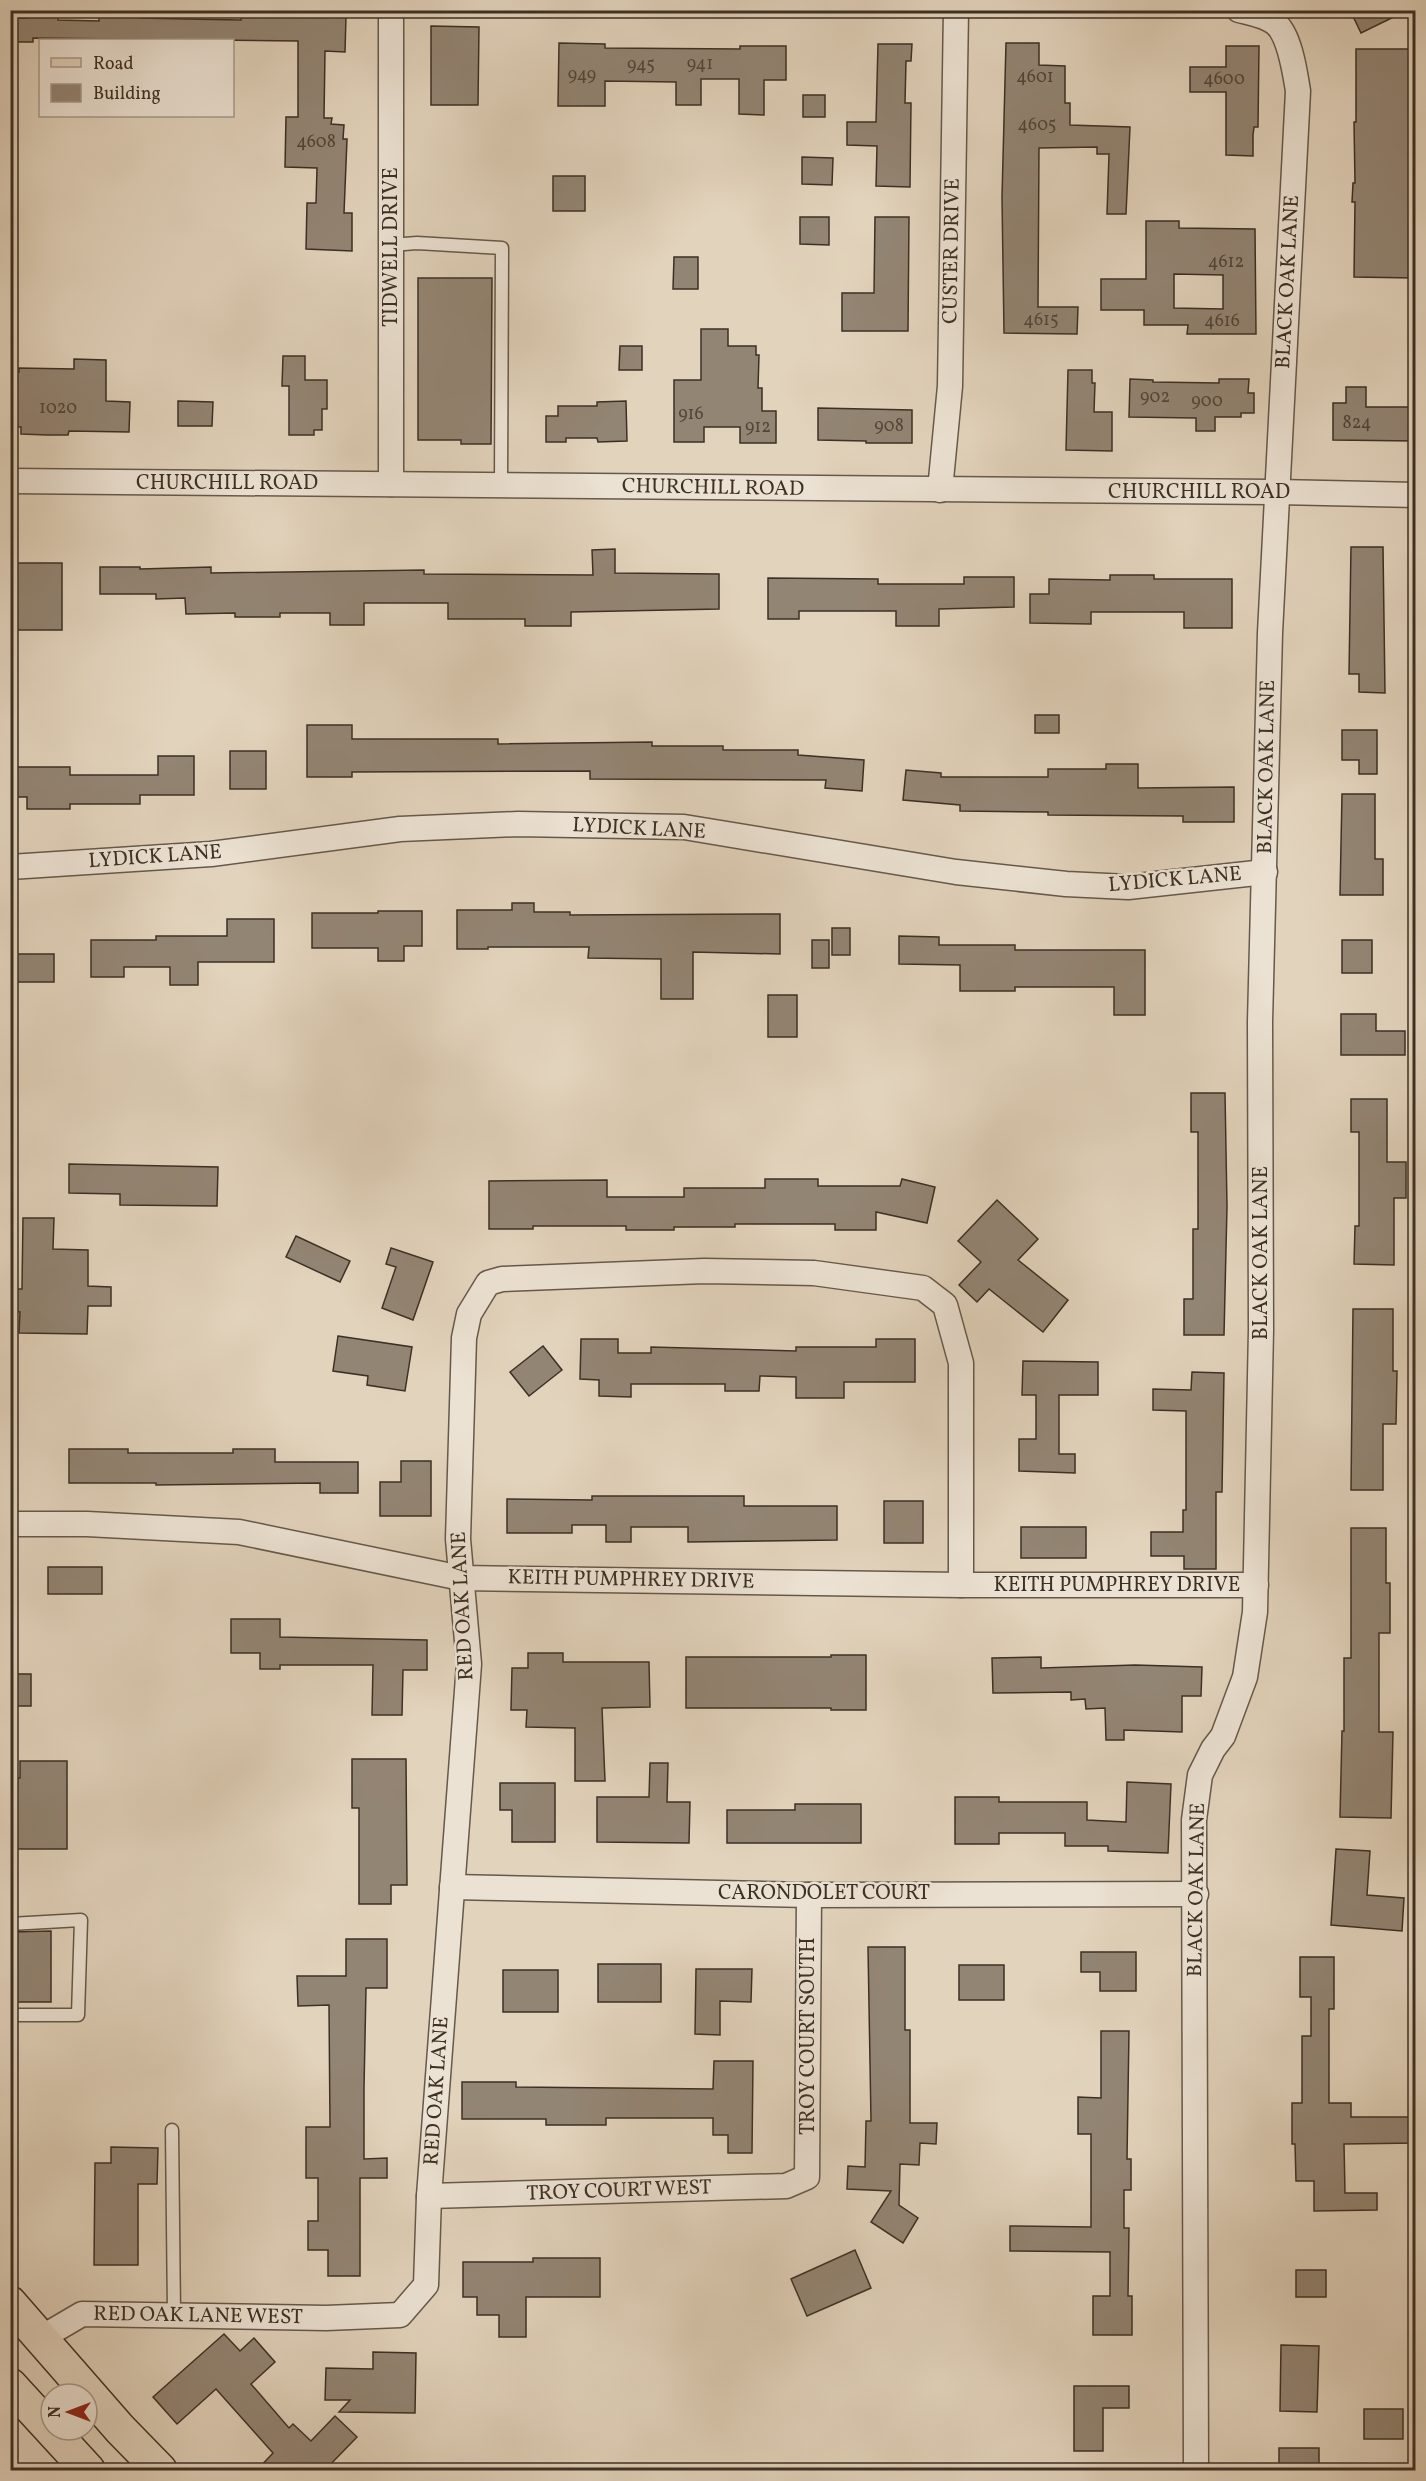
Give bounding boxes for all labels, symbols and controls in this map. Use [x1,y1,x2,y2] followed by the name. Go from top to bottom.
[39,39,234,117] legend
[93,52,134,77] text: Road
[687,52,713,77] house number: 941
[627,53,655,78] house number: 945
[568,63,596,88] house number: 949
[1016,65,1054,90] house number: 4601
[1203,67,1245,92] house number: 4600
[93,82,161,107] text: Building
[1018,113,1056,138] house number: 4605
[296,130,336,155] house number: 4608
[377,167,406,327] street label: TIDWELL DRIVE
[936,178,968,324] street label: CUSTER DRIVE
[1269,194,1307,370] street label: BLACK OAK LANE
[1208,250,1244,275] house number: 4612
[1023,308,1059,333] house number: 4615
[1204,309,1240,334] house number: 4616
[1140,385,1170,410] house number: 902
[1191,389,1223,414] house number: 900
[39,396,77,421] house number: 1020
[678,402,704,427] house number: 916
[1342,411,1372,436] house number: 824
[874,414,904,439] house number: 908
[745,415,771,440] house number: 912
[136,469,318,498] street label: CHURCHILL ROAD
[622,472,804,504] street label: CHURCHILL ROAD
[1108,478,1290,507] street label: CHURCHILL ROAD
[1251,680,1283,854] street label: BLACK OAK LANE
[571,811,707,847] street label: LYDICK LANE
[87,838,223,876] street label: LYDICK LANE
[1107,860,1243,900] street label: LYDICK LANE
[1247,1166,1276,1340] street label: BLACK OAK LANE
[445,1531,481,1681] street label: RED OAK LANE
[507,1563,755,1597] street label: KEITH PUMPHREY DRIVE
[994,1571,1240,1600] street label: KEITH PUMPHREY DRIVE
[1181,1803,1213,1977] street label: BLACK OAK LANE
[718,1879,930,1908] street label: CARONDOLET COURT
[794,1937,823,2135] street label: TROY COURT SOUTH
[417,2015,457,2167] street label: RED OAK LANE
[526,2173,712,2209] street label: TROY COURT WEST
[93,2300,303,2332] street label: RED OAK LANE WEST
[39,2382,99,2442] north arrow
[45,2406,67,2418] text: N

